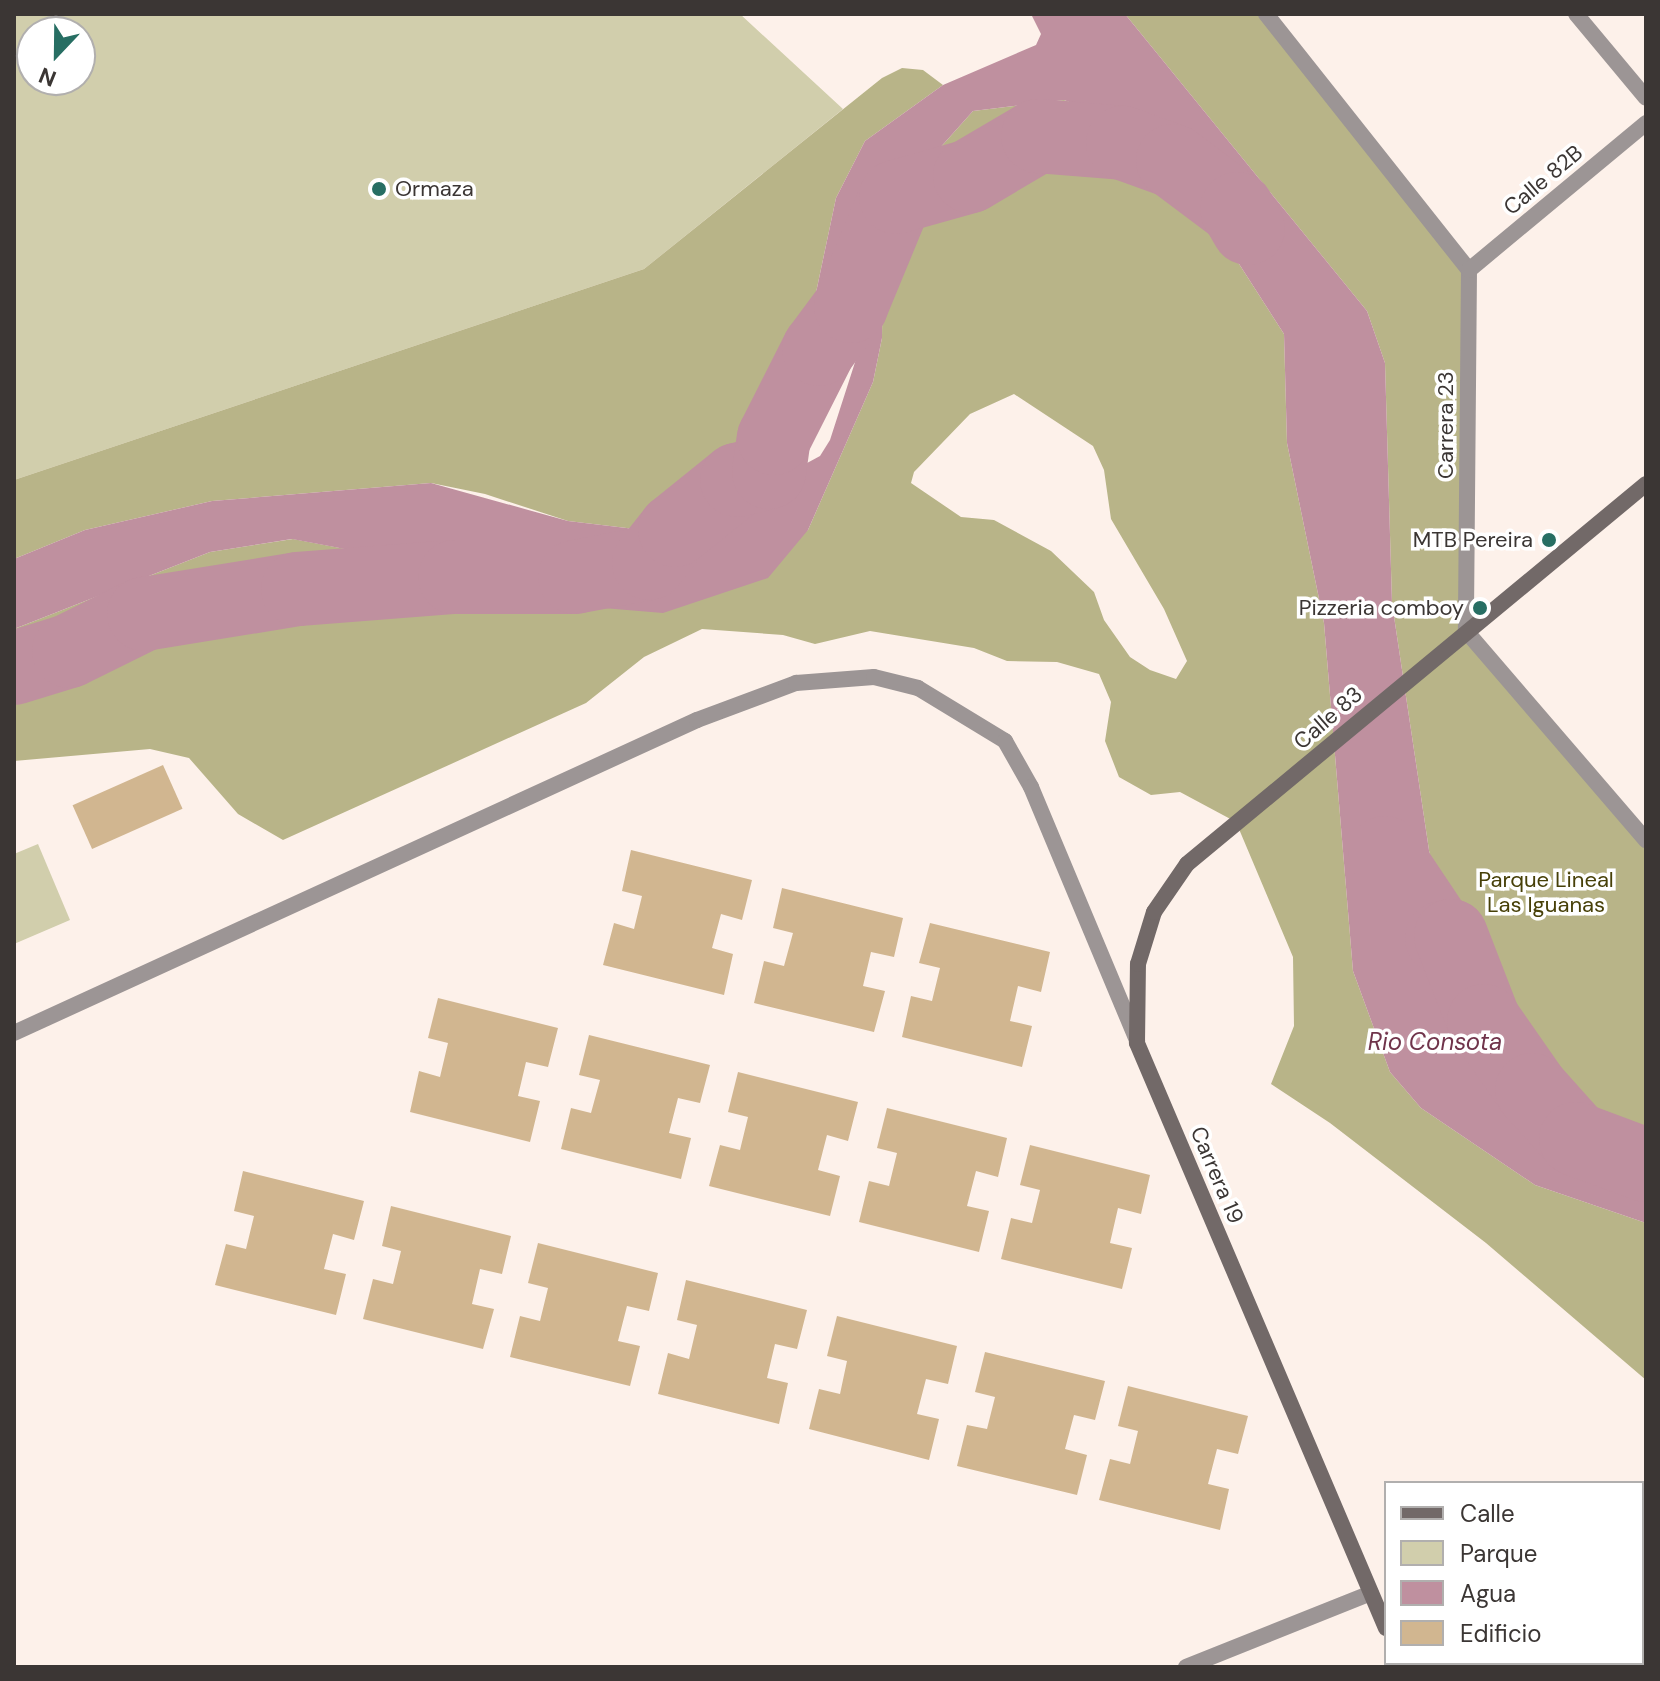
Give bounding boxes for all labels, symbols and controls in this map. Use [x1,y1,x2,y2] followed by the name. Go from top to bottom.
[16,16,96,96] north arrow
[35,60,60,93] text: N
[1498,139,1588,221] street label: Calle 82B
[395,176,474,202] place label: Ormaza
[370,180,388,198] marker: Ormaza
[1433,371,1459,479] street label: Carrera 23
[1413,527,1533,553] place label: MTB Pereira
[1540,531,1558,549] marker: MTB Pereira
[1299,595,1464,621] place label: Pizzeria comboy
[1471,599,1489,617] marker: Pizzeria comboy
[1288,681,1368,755] street label: Calle 83
[1478,866,1614,918] park label: Parque Lineal Las Iguanas
[1368,1028,1502,1056] water label: Rio Consota
[1185,1123,1249,1227] street label: Carrera 19
[1384,1481,1644,1665] legend
[1460,1498,1515,1529] text: Calle
[1460,1538,1537,1569] text: Parque
[1460,1578,1516,1609] text: Agua
[1460,1618,1542,1649] text: Edificio

